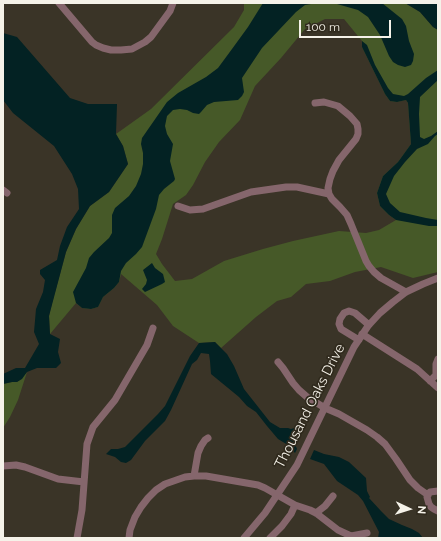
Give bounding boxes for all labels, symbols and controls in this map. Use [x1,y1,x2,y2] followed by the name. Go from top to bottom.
[301,12,393,38] scale bar
[306,20,340,34] text: 100 m
[271,341,349,471] street label: Thousand Oaks Drive
[389,489,429,529] north arrow
[415,505,428,515] text: N

